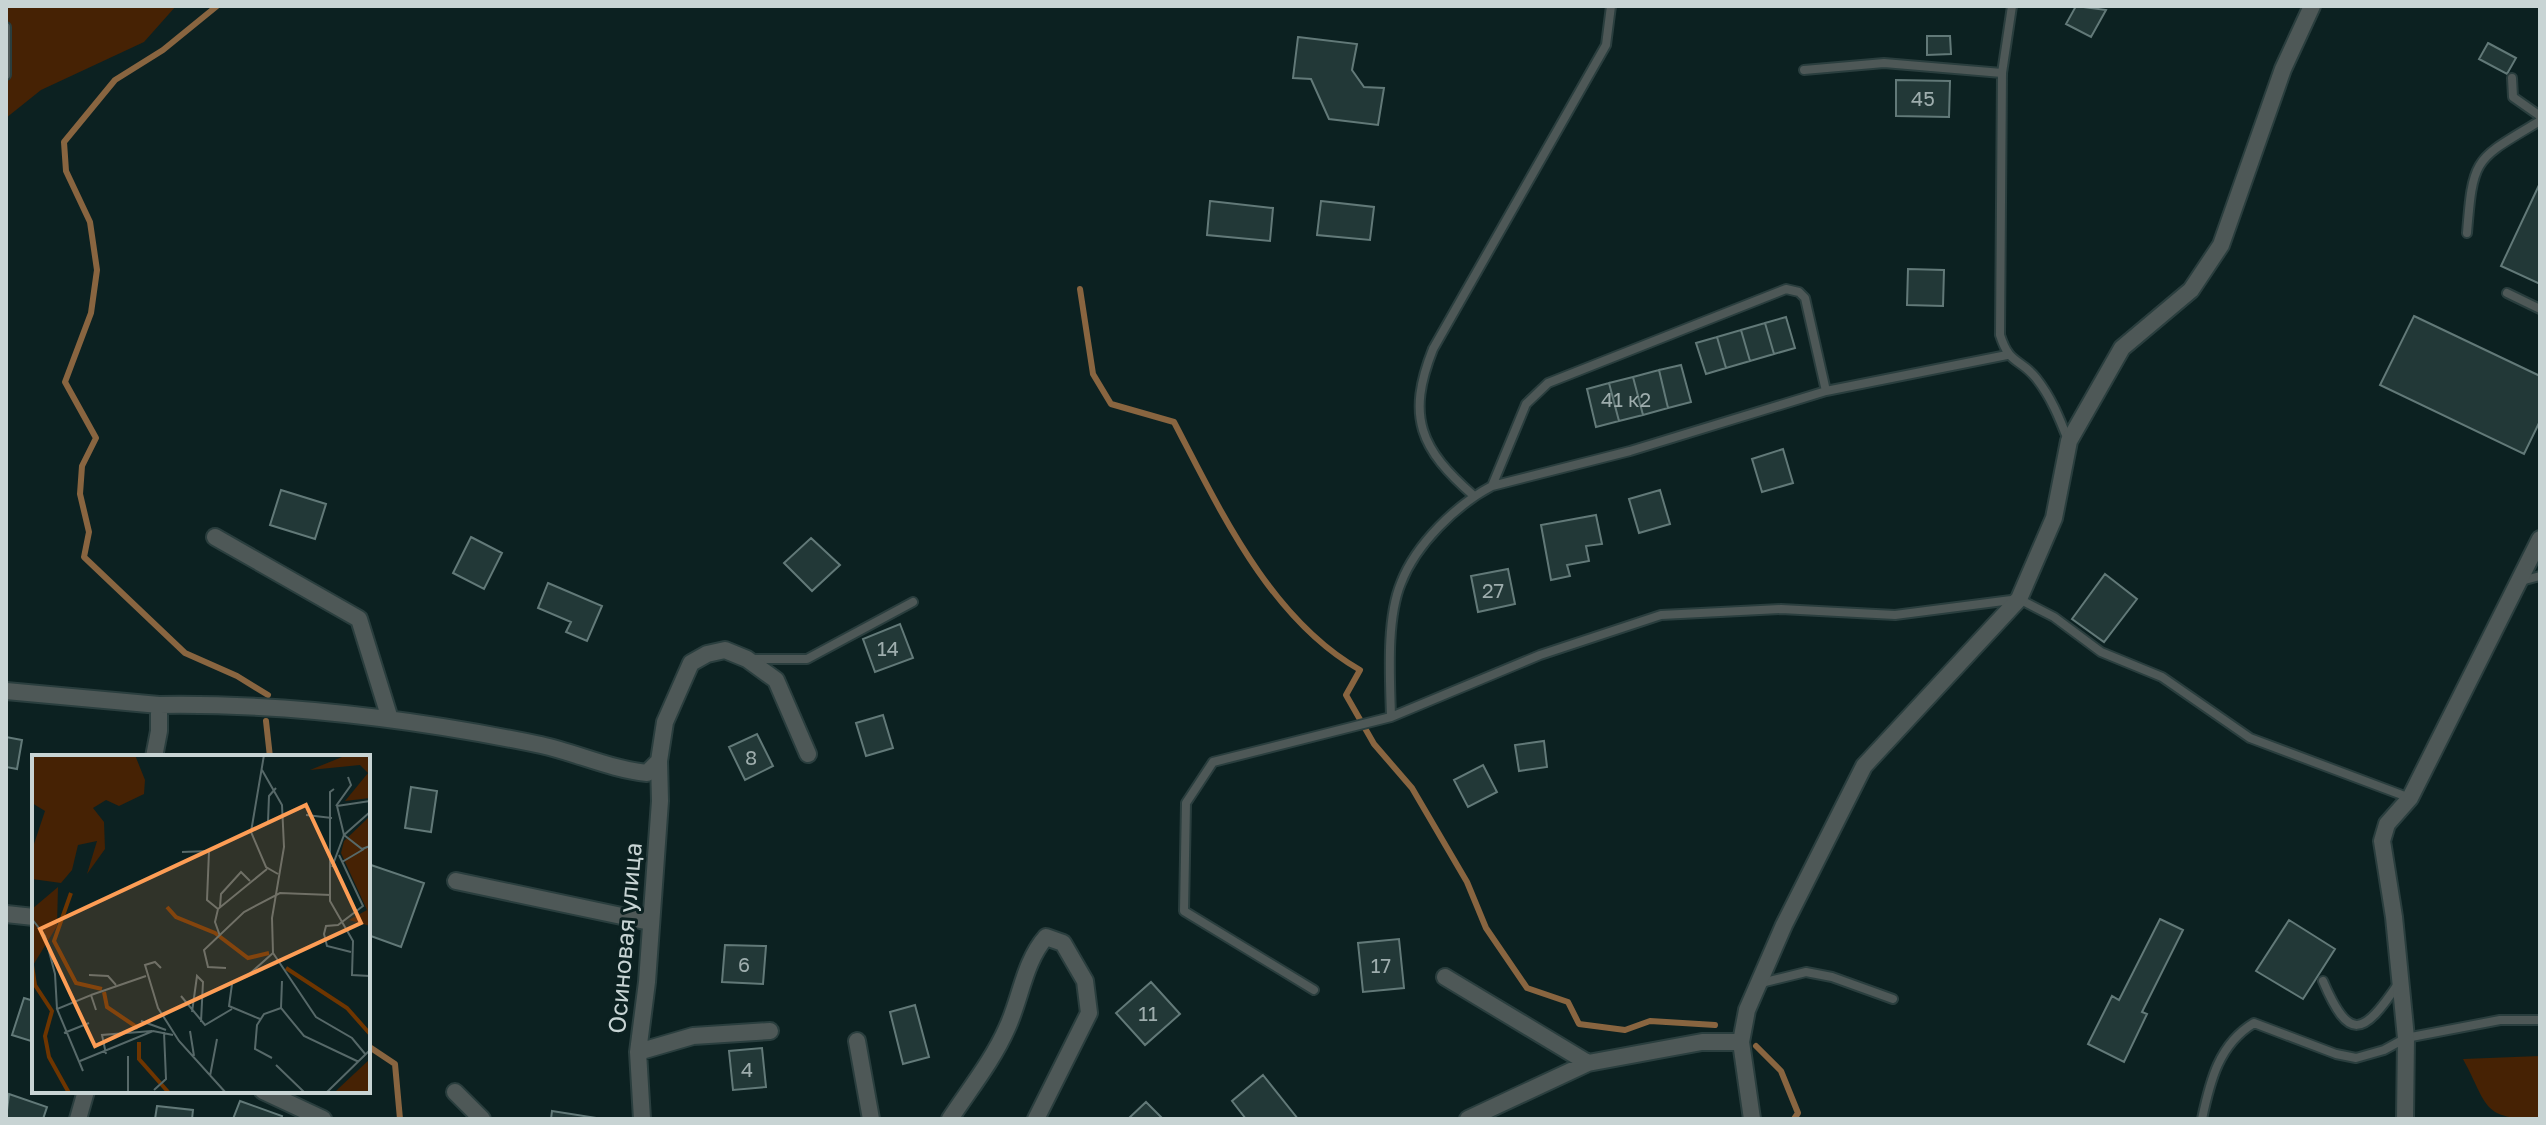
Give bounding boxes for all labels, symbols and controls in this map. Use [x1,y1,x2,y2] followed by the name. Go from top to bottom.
[1911,86,1935,110] house number: 45
[1601,387,1651,411] house number: 41 к2
[1482,578,1504,602] house number: 27
[877,636,899,660] house number: 14
[745,745,757,769] house number: 8
[32,755,370,1093] inset map
[601,841,647,1035] street label: Осиновая улица
[738,952,750,976] house number: 6
[1371,953,1391,977] house number: 17
[1138,1001,1158,1025] house number: 11
[741,1057,753,1081] house number: 4

